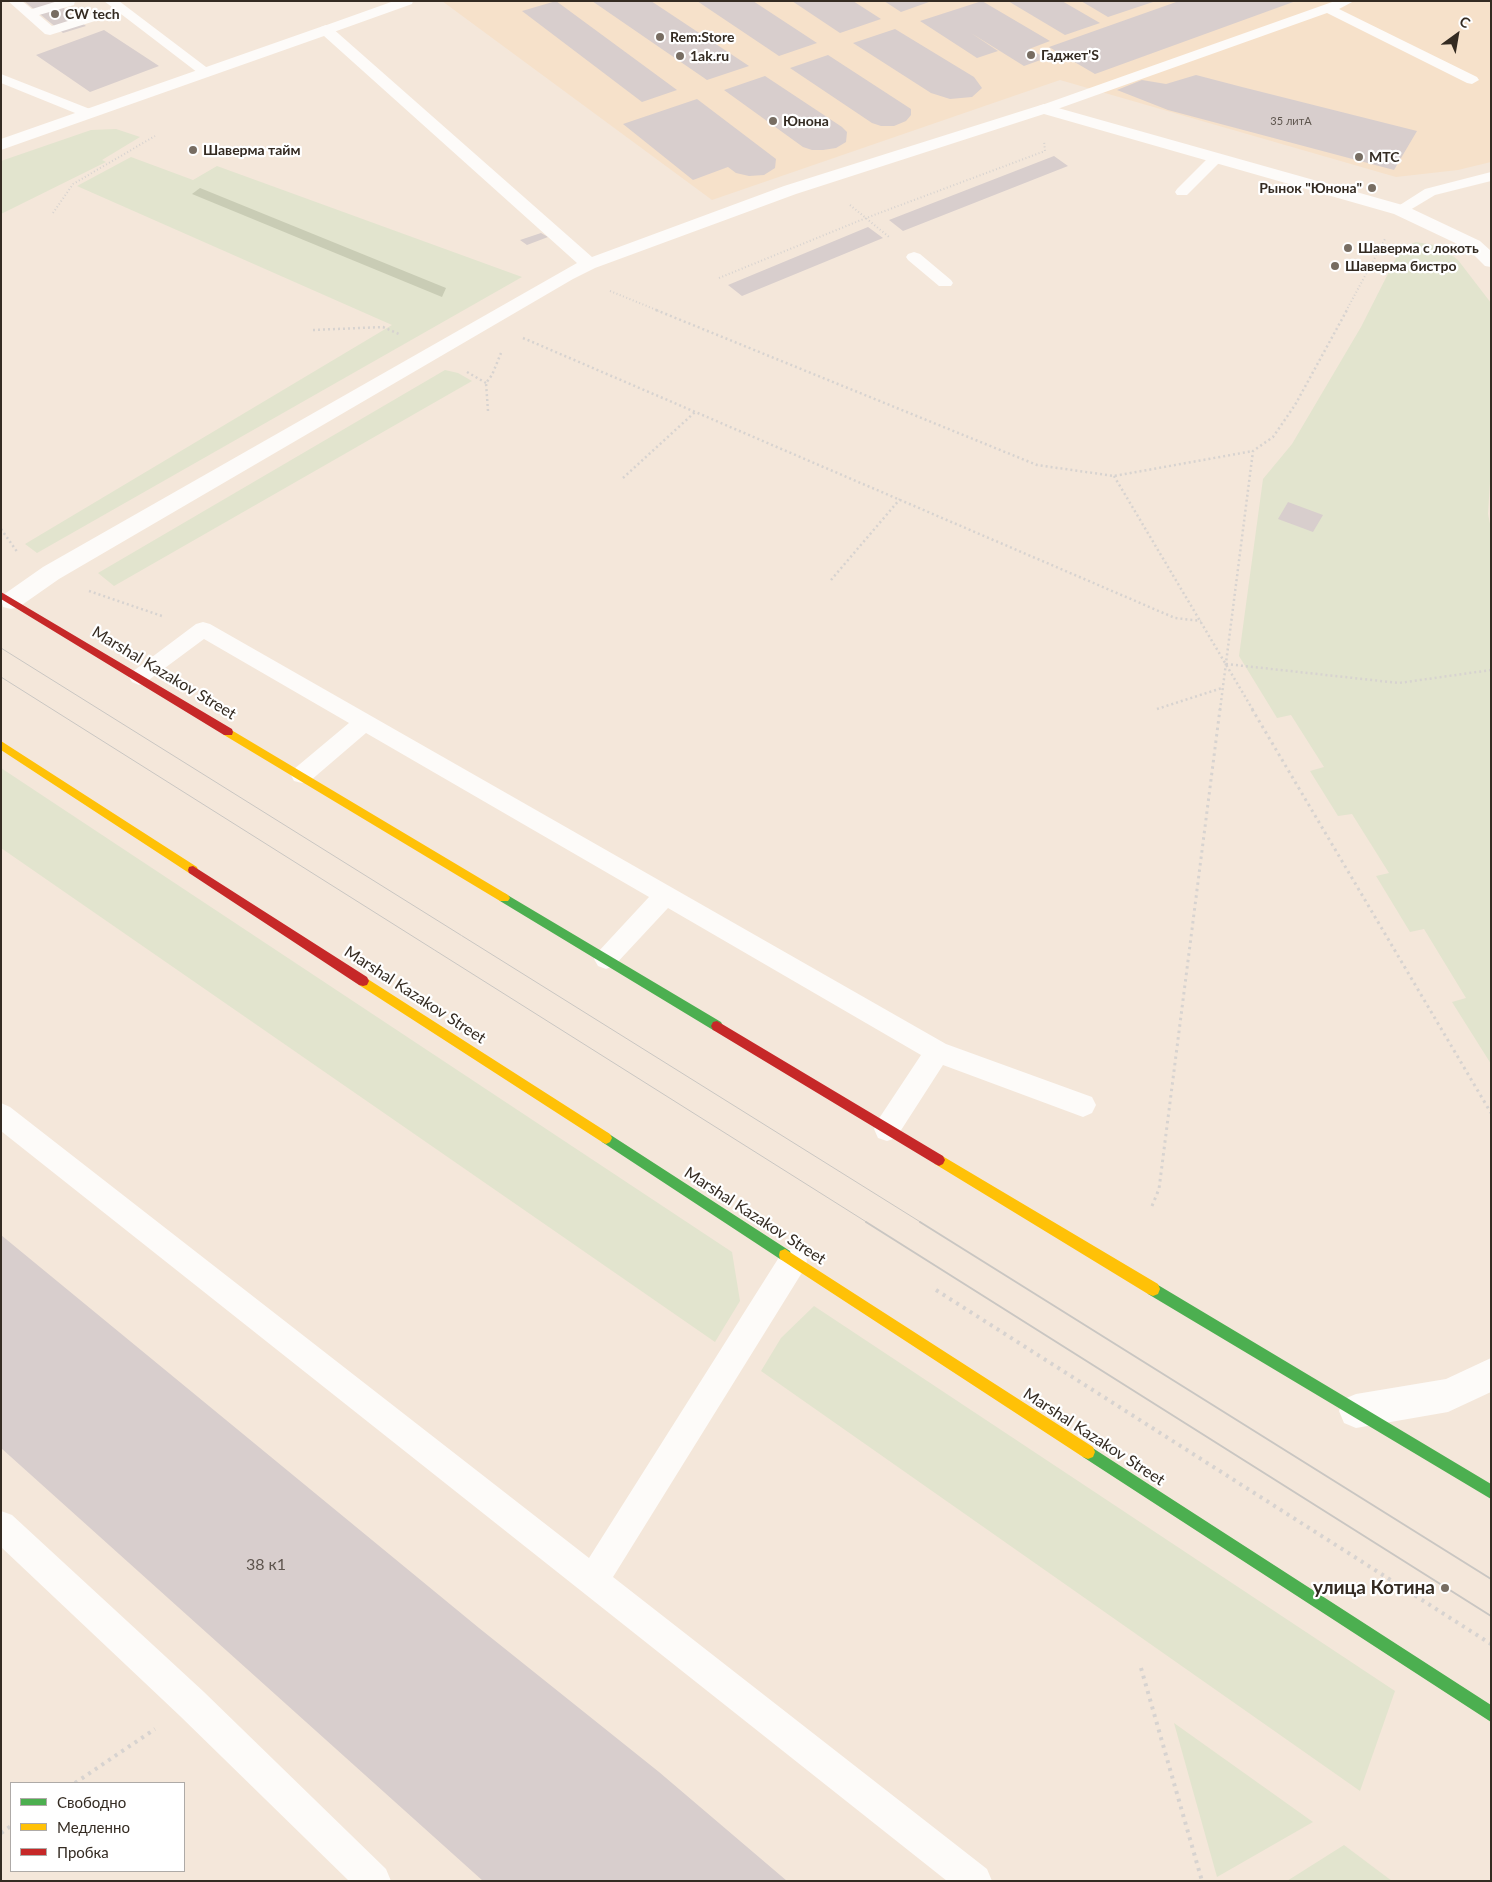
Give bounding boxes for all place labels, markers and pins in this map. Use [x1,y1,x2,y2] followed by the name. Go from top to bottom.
[65,6,120,22] place label: CW tech
[49,8,61,20] marker: CW tech
[670,29,734,45] place label: Rem:Store
[654,31,666,43] marker: Rem:Store
[1041,47,1099,63] place label: Гаджет'S
[690,48,729,64] place label: 1ak.ru
[1025,49,1037,61] marker: Гаджет'S
[674,50,686,62] marker: 1ak.ru
[783,113,829,129] place label: Юнона
[767,115,779,127] marker: Юнона
[203,142,301,158] place label: Шаверма тайм
[187,144,199,156] marker: Шаверма тайм
[1369,149,1400,165] place label: МТС
[1353,151,1365,163] marker: МТС
[1259,180,1362,196] place label: Рынок "Юнона"
[1366,182,1378,194] marker: Рынок "Юнона"
[1358,240,1479,256] place label: Шаверма с локоть
[1342,242,1354,254] marker: Шаверма с локоть
[1345,258,1456,274] place label: Шаверма бистро
[1329,260,1341,272] marker: Шаверма бистро
[1313,1577,1435,1599] place label: улица Котина
[1439,1582,1451,1594] marker: улица Котина

